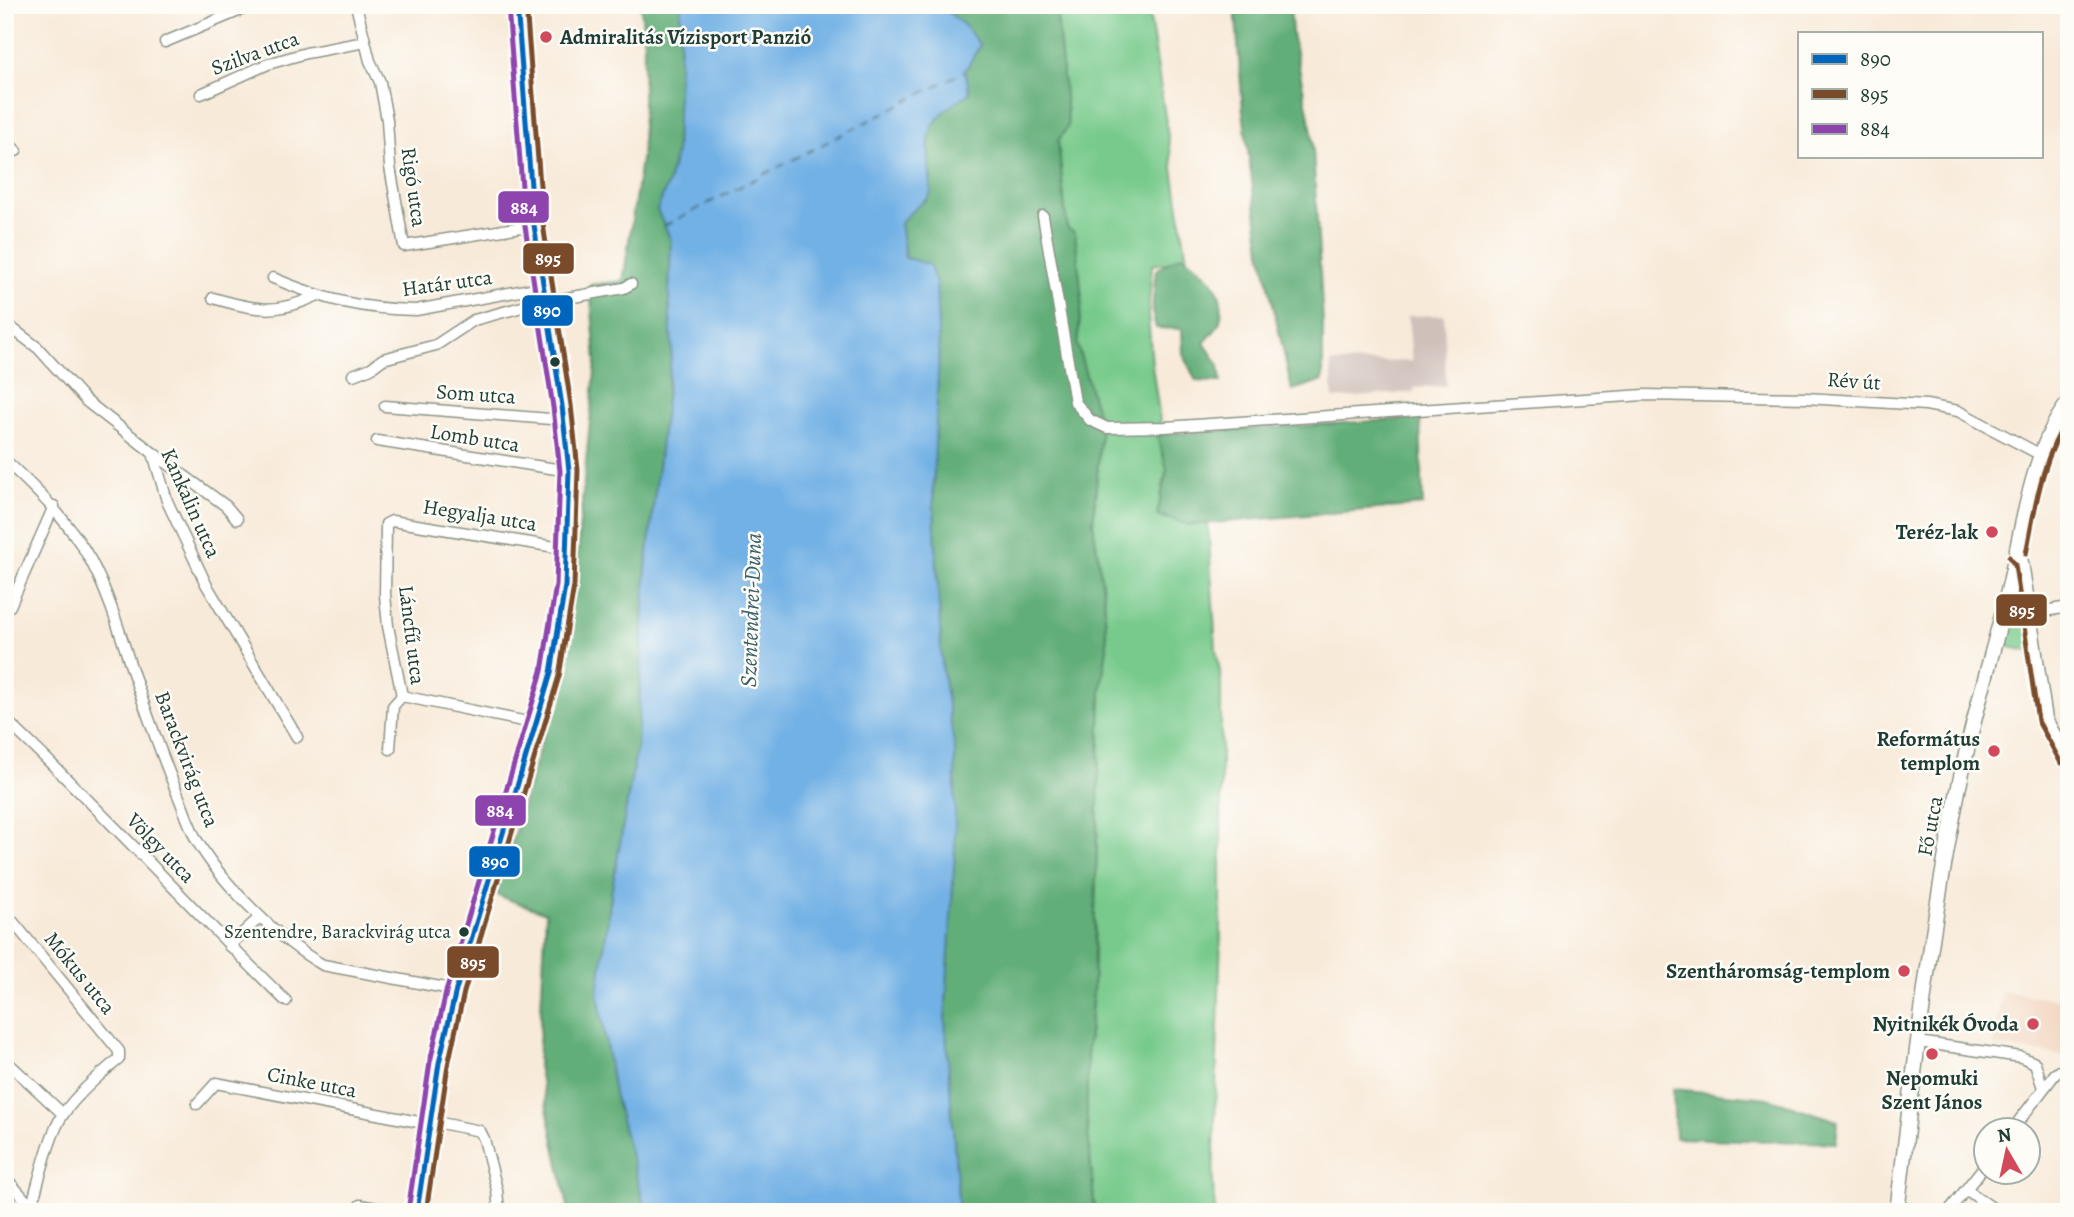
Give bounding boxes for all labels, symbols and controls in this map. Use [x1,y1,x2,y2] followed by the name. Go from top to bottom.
[559,23,811,51] place label: Admiralitás Vízisport Panzió
[207,24,303,82] street label: Szilva utca
[538,29,554,45] marker: Admiralitás Vízisport Panzió
[1798,32,2042,158] legend
[1860,45,1891,73] text: 890
[1860,81,1889,109] text: 895
[1860,115,1890,143] text: 884
[395,145,433,229] street label: Rigó utca
[497,190,550,224] line badge: 884
[510,195,538,221] text: 884
[522,242,575,275] line badge: 895
[535,246,561,272] text: 895
[400,263,494,303] street label: Határ utca
[521,294,574,327] line badge: 890
[533,298,561,324] text: 890
[548,355,562,369] unlabelled marker
[1826,365,1882,397] street label: Rév út
[435,377,517,411] street label: Som utca
[428,417,522,459] street label: Lomb utca
[154,444,228,563] street label: Kankalin utca
[421,492,539,538] street label: Hegyalja utca
[1896,518,1978,546] place label: Teréz-lak
[1984,524,2000,540] marker: Teréz-lak
[733,532,769,688] water label: Szentendrei-Duna
[392,584,432,687] street label: Láncfű utca
[1995,593,2048,627] line badge: 895
[2009,598,2035,624] text: 895
[148,687,226,831] street label: Barackvirág utca
[1876,725,1980,777] place label: Református templom
[1986,743,2002,759] marker: Református templom
[1910,793,1950,859] street label: Fő utca
[474,794,527,827] line badge: 884
[486,798,514,824] text: 884
[120,806,202,889] street label: Völgy utca
[468,845,521,878] line badge: 890
[481,849,509,875] text: 890
[224,919,451,945] place label: Szentendre, Barackvirág utca
[457,925,471,939] marker: Szentendre, Barackvirág utca
[38,926,122,1020] street label: Mókus utca
[446,945,500,979] line badge: 895
[460,950,486,976] text: 895
[1666,957,1890,985] place label: Szentháromság-templom
[1896,963,1912,979] marker: Szentháromság-templom
[1873,1010,2020,1038] place label: Nyitnikék Óvoda
[2025,1016,2041,1032] marker: Nyitnikék Óvoda
[1924,1046,1940,1062] marker: Nepomuki Szent János
[265,1060,359,1104] street label: Cinke utca
[1882,1064,1982,1116] place label: Nepomuki Szent János
[1972,1116,2042,1186] north arrow
[1996,1121,2014,1149] text: N

